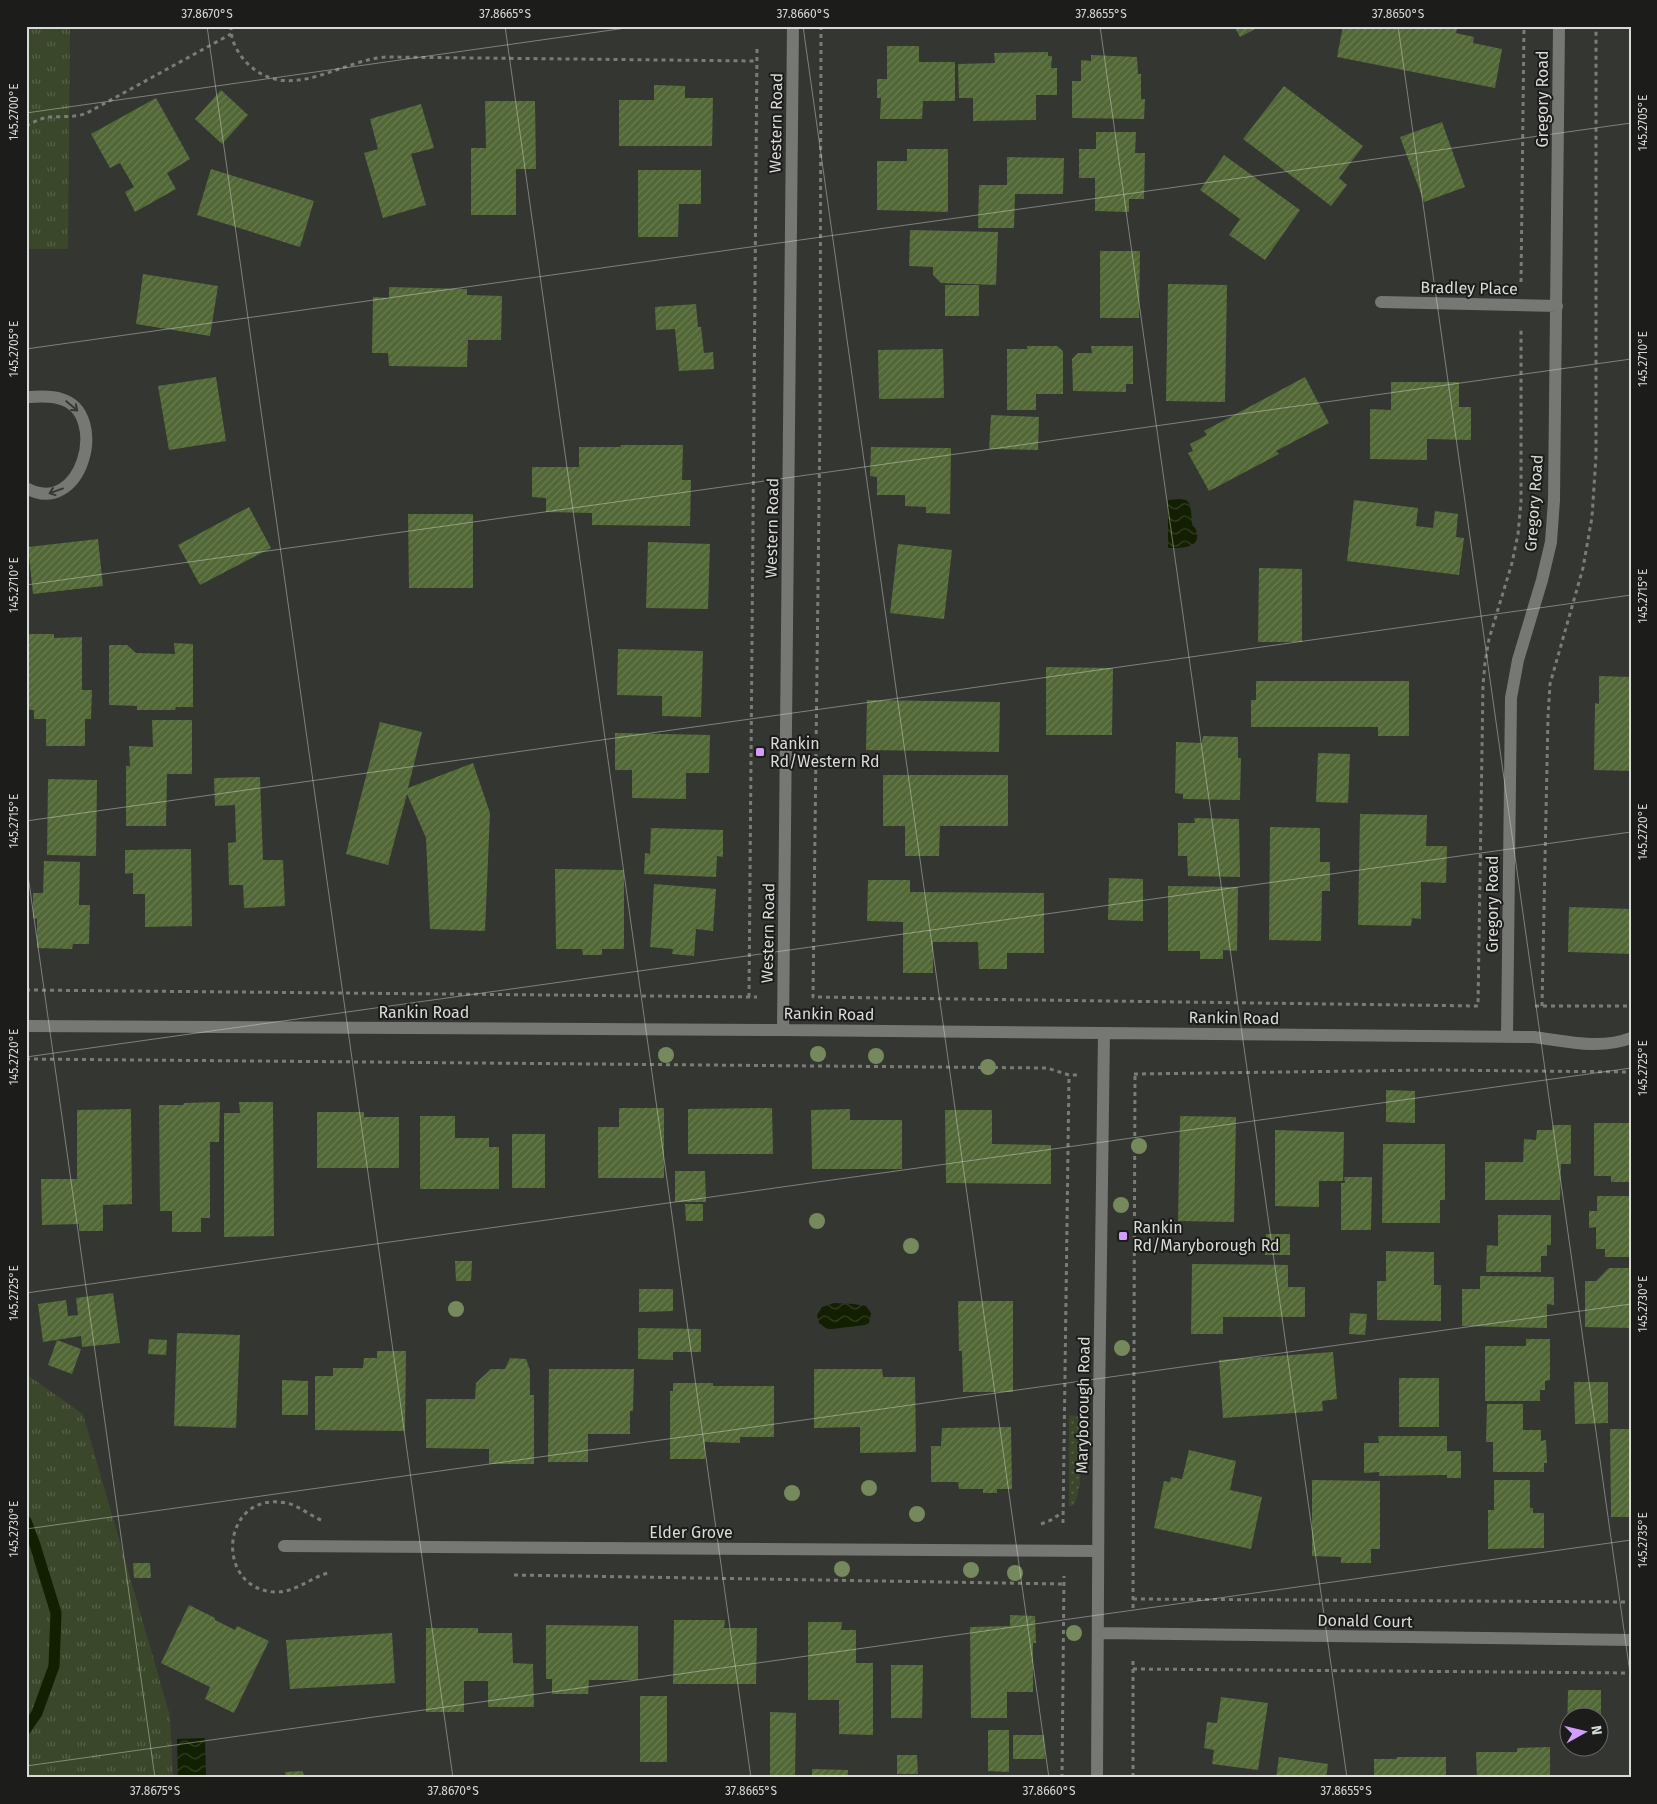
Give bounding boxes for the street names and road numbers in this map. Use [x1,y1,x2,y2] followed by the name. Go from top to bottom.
[1533,50,1552,148] street label: Gregory Road
[766,73,786,173] street label: Western Road
[1420,278,1518,298] street label: Bradley Place
[1521,454,1547,552] street label: Gregory Road
[762,478,782,578] street label: Western Road
[1483,855,1502,953] street label: Gregory Road
[758,883,778,983] street label: Western Road
[379,1003,469,1022] street label: Rankin Road
[783,1004,875,1024] street label: Rankin Road
[1188,1008,1280,1028] street label: Rankin Road
[1072,1336,1094,1474] street label: Maryborough Road
[649,1523,733,1542] street label: Elder Grove
[1317,1611,1413,1631] street label: Donald Court

